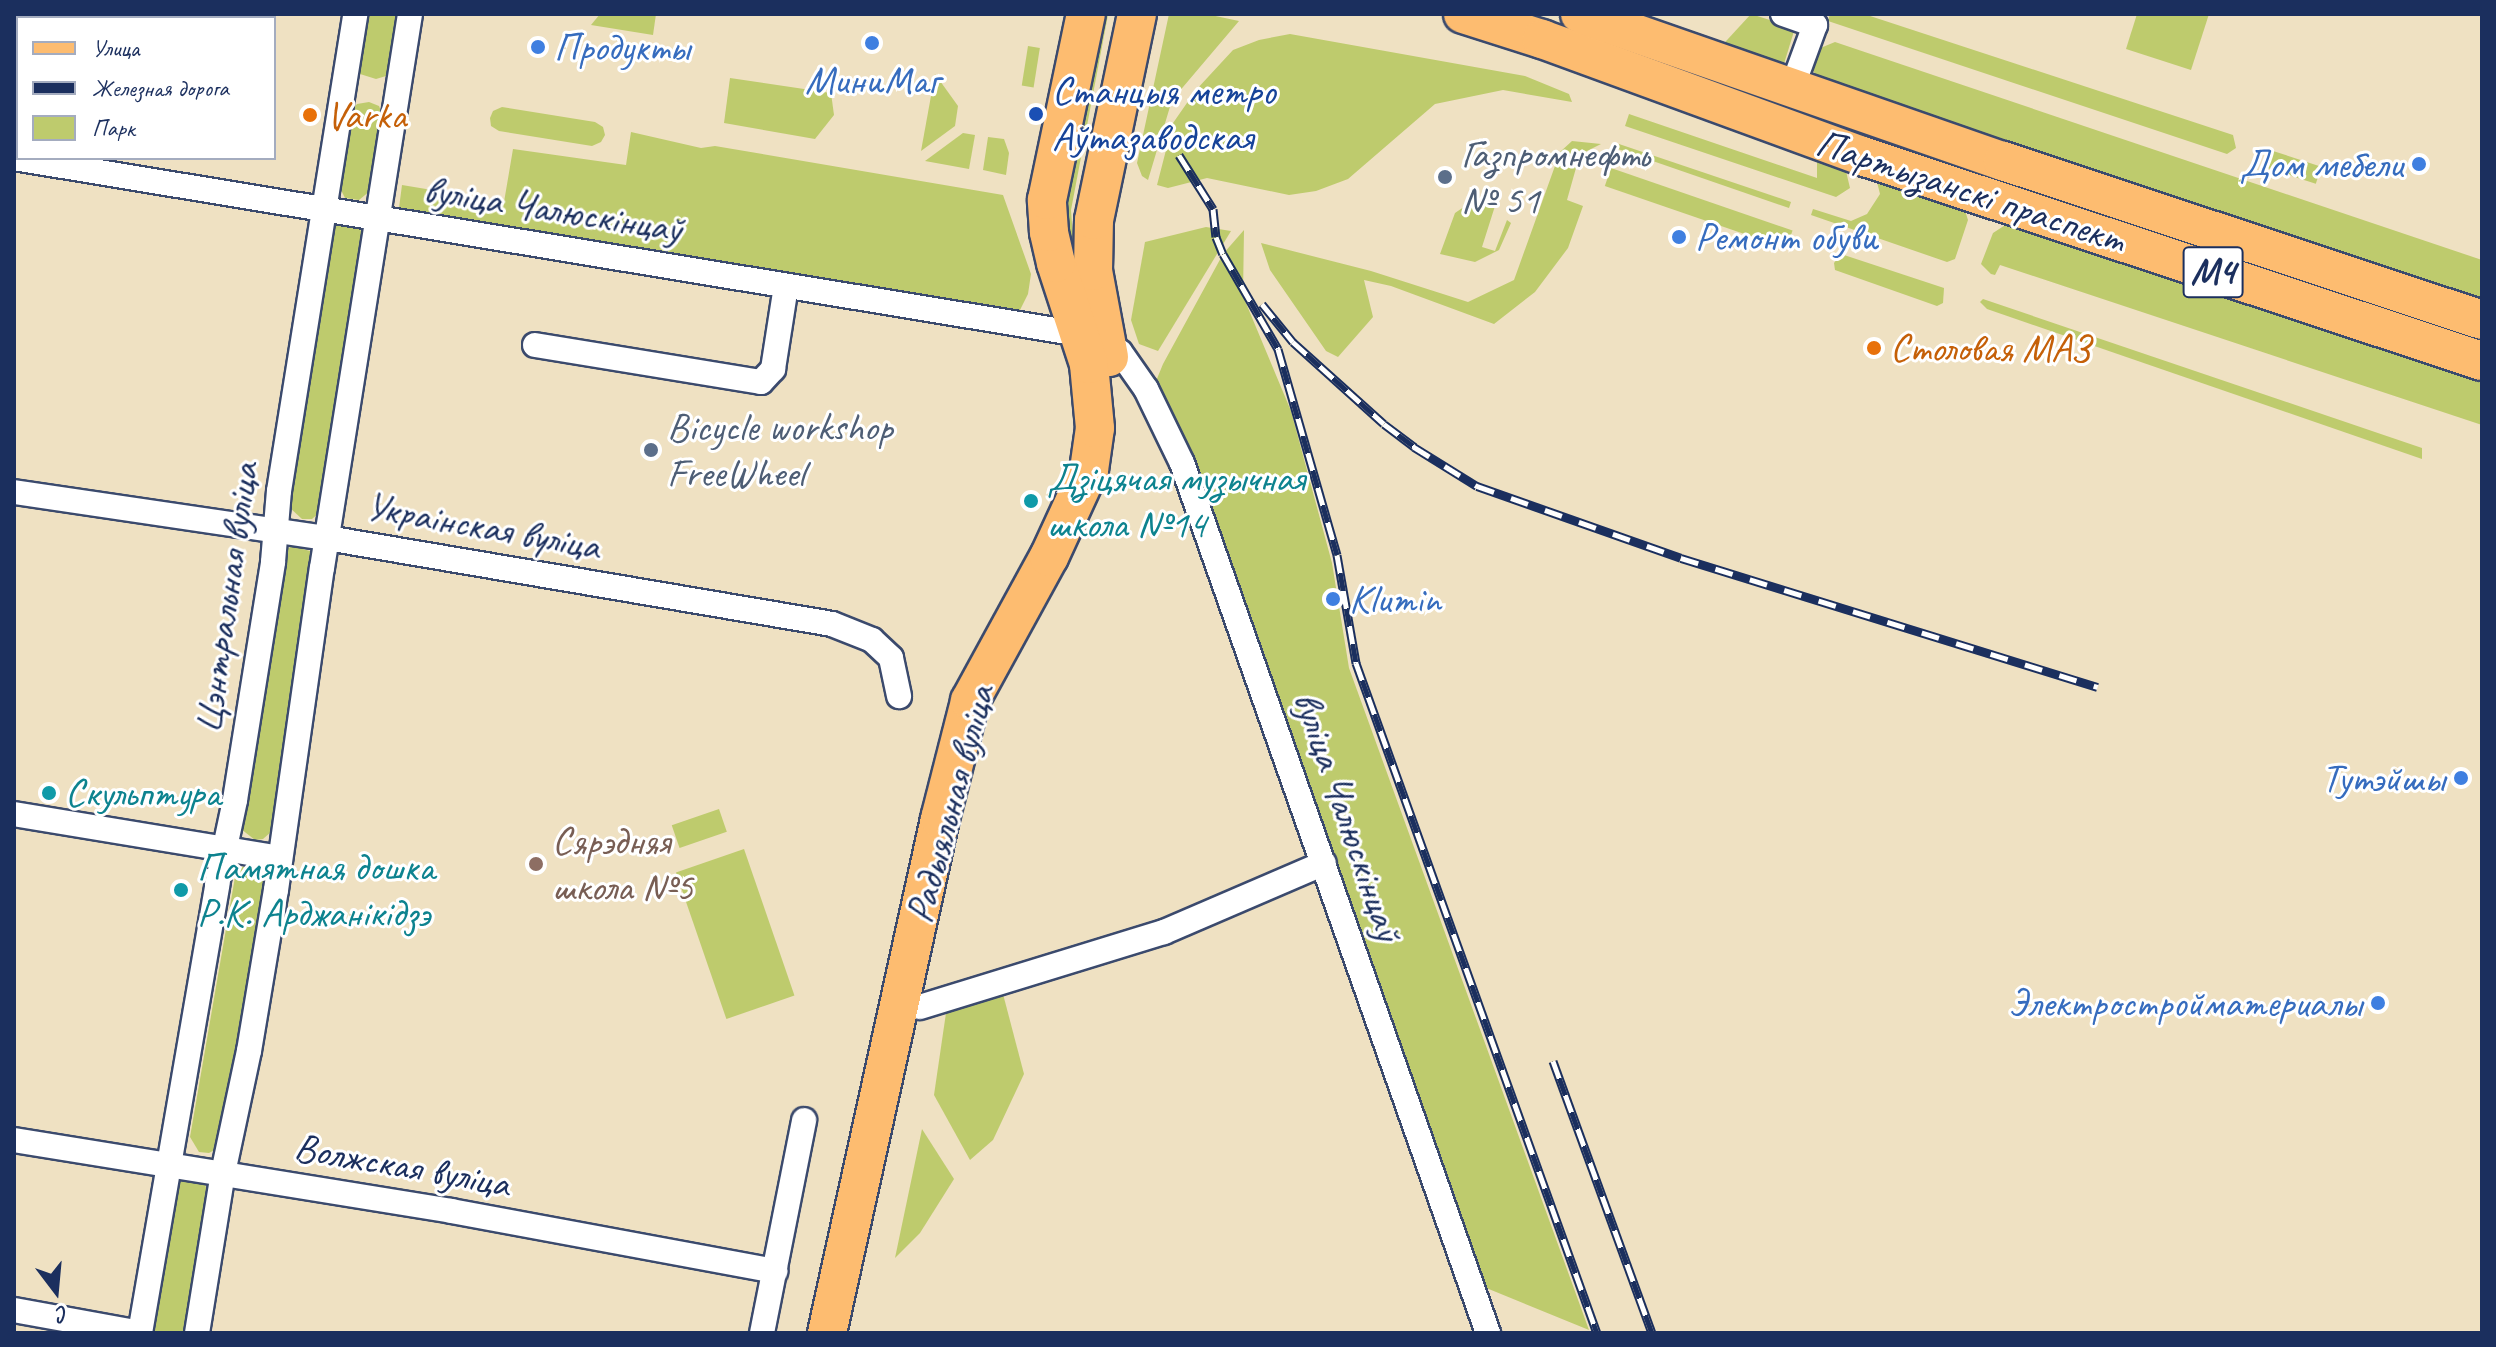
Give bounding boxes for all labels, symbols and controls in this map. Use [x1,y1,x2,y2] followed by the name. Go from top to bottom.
[16,16,276,160] legend
[554,23,690,71] place label: Продукты
[92,33,140,63] text: Улица
[863,34,881,52] marker: МиниМаг
[529,38,547,56] marker: Продукты
[805,56,939,104] place label: МиниМаг
[1052,67,1275,161] place label: Станцыя метро Аўтазаводская
[92,73,229,103] text: Железная дорога
[326,91,406,139] place label: Varka
[1027,105,1045,123] marker: Станцыя метро Аўтазаводская
[301,106,319,124] marker: Varka
[92,113,135,143] text: Парк
[1810,118,2132,264] street label: Партызанскі праспект
[1461,130,1649,224] place label: Газпромнефть № 51
[2245,140,2403,188] place label: Дом мебели
[2410,155,2428,173] marker: Дом мебели
[420,165,686,253] street label: вуліца Чалюскінцаў
[1436,168,1454,186] marker: Газпромнефть № 51
[1695,213,1875,261] place label: Ремонт обуви
[1670,228,1688,246] marker: Ремонт обуви
[2181,238,2245,306] road number: М4
[1890,324,2089,372] place label: Столовая МАЗ
[1865,339,1883,357] marker: Столовая МАЗ
[667,403,893,497] place label: Bicycle workshop FreeWheel
[642,441,660,459] marker: Bicycle workshop FreeWheel
[1047,454,1306,548] place label: Дзіцячая музычная школа №14
[183,460,269,736] street label: Цэнтральная вуліца
[363,482,603,570] street label: Украінская вуліца
[1022,492,1040,510] marker: Дзіцячая музычная школа №14
[1349,575,1441,623] place label: Klumin
[1324,590,1342,608] marker: Klumin
[895,680,1005,928] street label: Радыяльная вуліца
[1283,684,1413,948] street label: вуліца Чалюскінцаў
[2321,754,2445,802] place label: Тутэйшы
[65,769,221,817] place label: Скульптура
[2452,769,2470,787] marker: Тутэйшы
[40,784,58,802] marker: Скульптура
[552,817,693,911] place label: Сярэдняя школа №5
[197,843,434,937] place label: Памятная дошка Р.К. Арджанікідзэ
[527,855,545,873] marker: Сярэдняя школа №5
[172,881,190,899] marker: Памятная дошка Р.К. Арджанікідзэ
[2008,979,2362,1027] place label: Электростройматериалы
[2369,994,2387,1012] marker: Электростройматериалы
[291,1123,513,1207] street label: Волжская вуліца
[16,1251,96,1331] north arrow
[54,1299,72,1329] text: С

